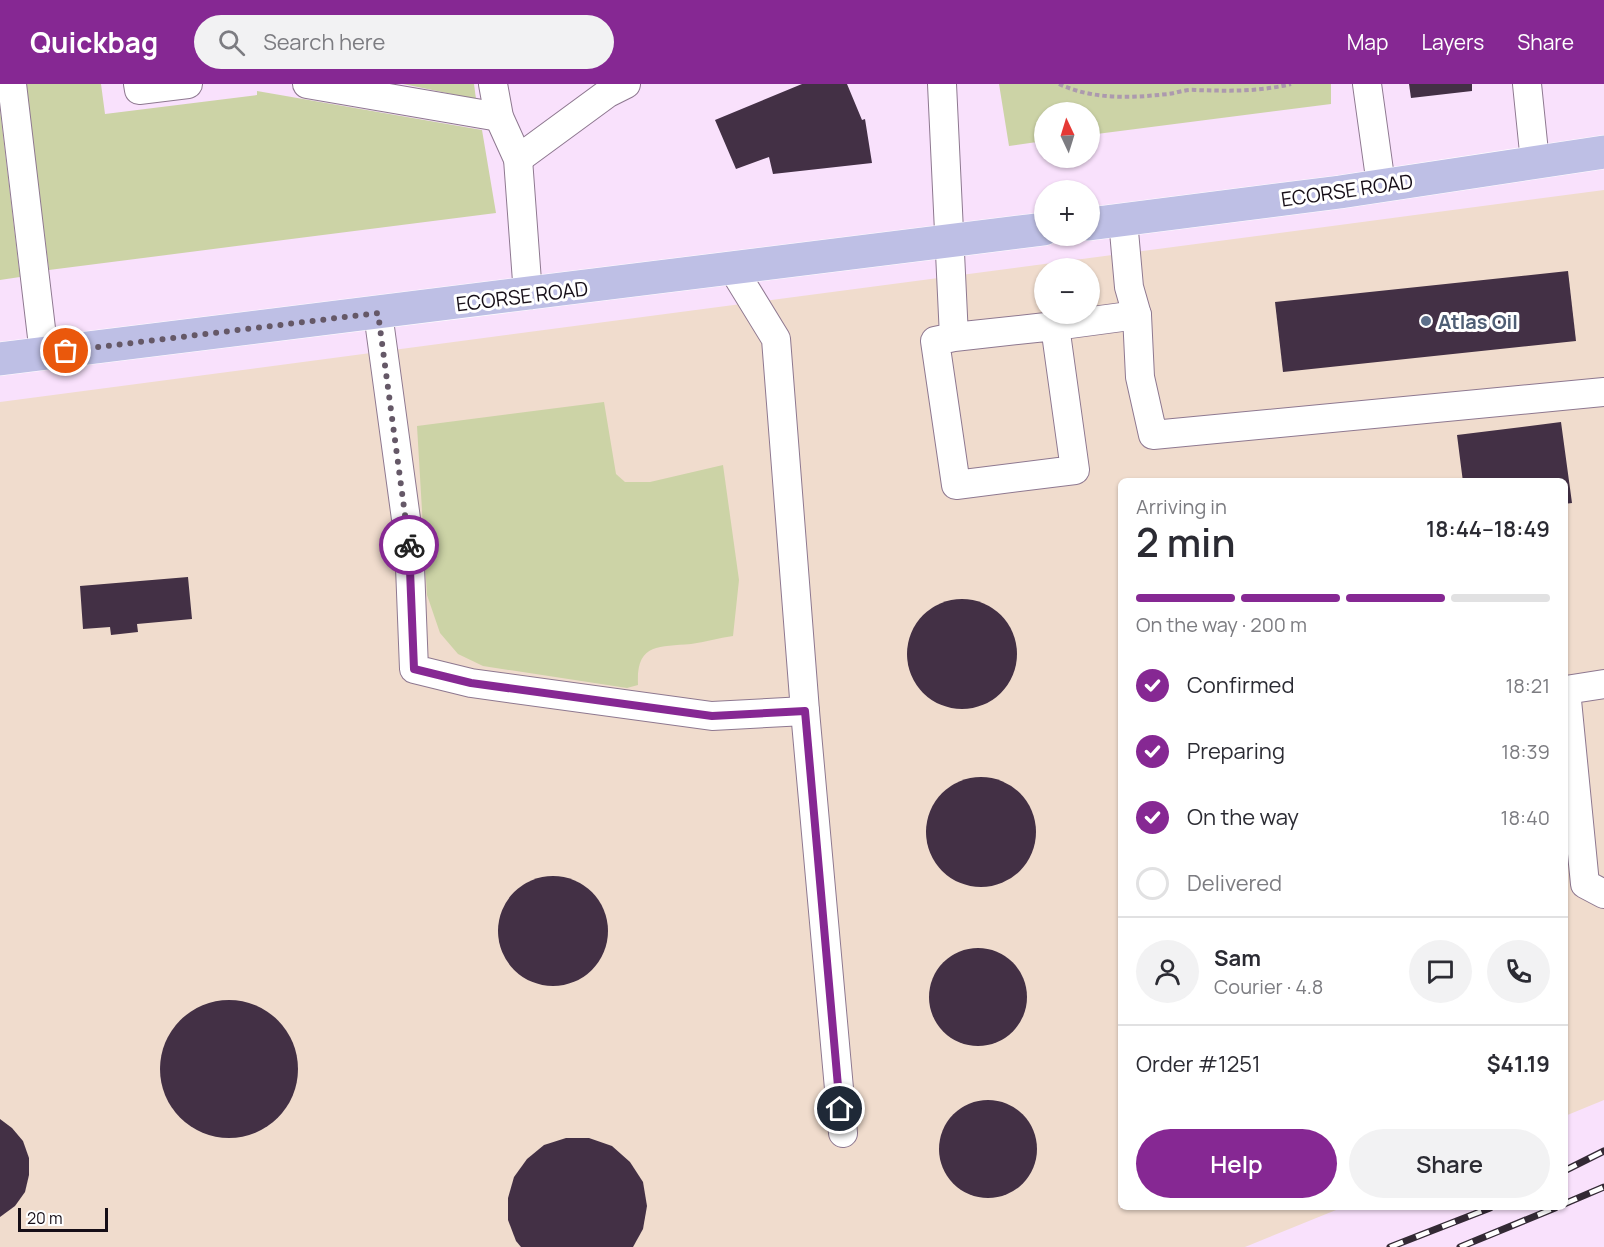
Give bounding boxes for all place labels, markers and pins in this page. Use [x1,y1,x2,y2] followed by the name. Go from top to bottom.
[1438,308,1518,335] place label: Atlas Oil
[1419,314,1433,328] marker: Atlas Oil
[40,325,91,376] pin
[814,1083,865,1134] pin

